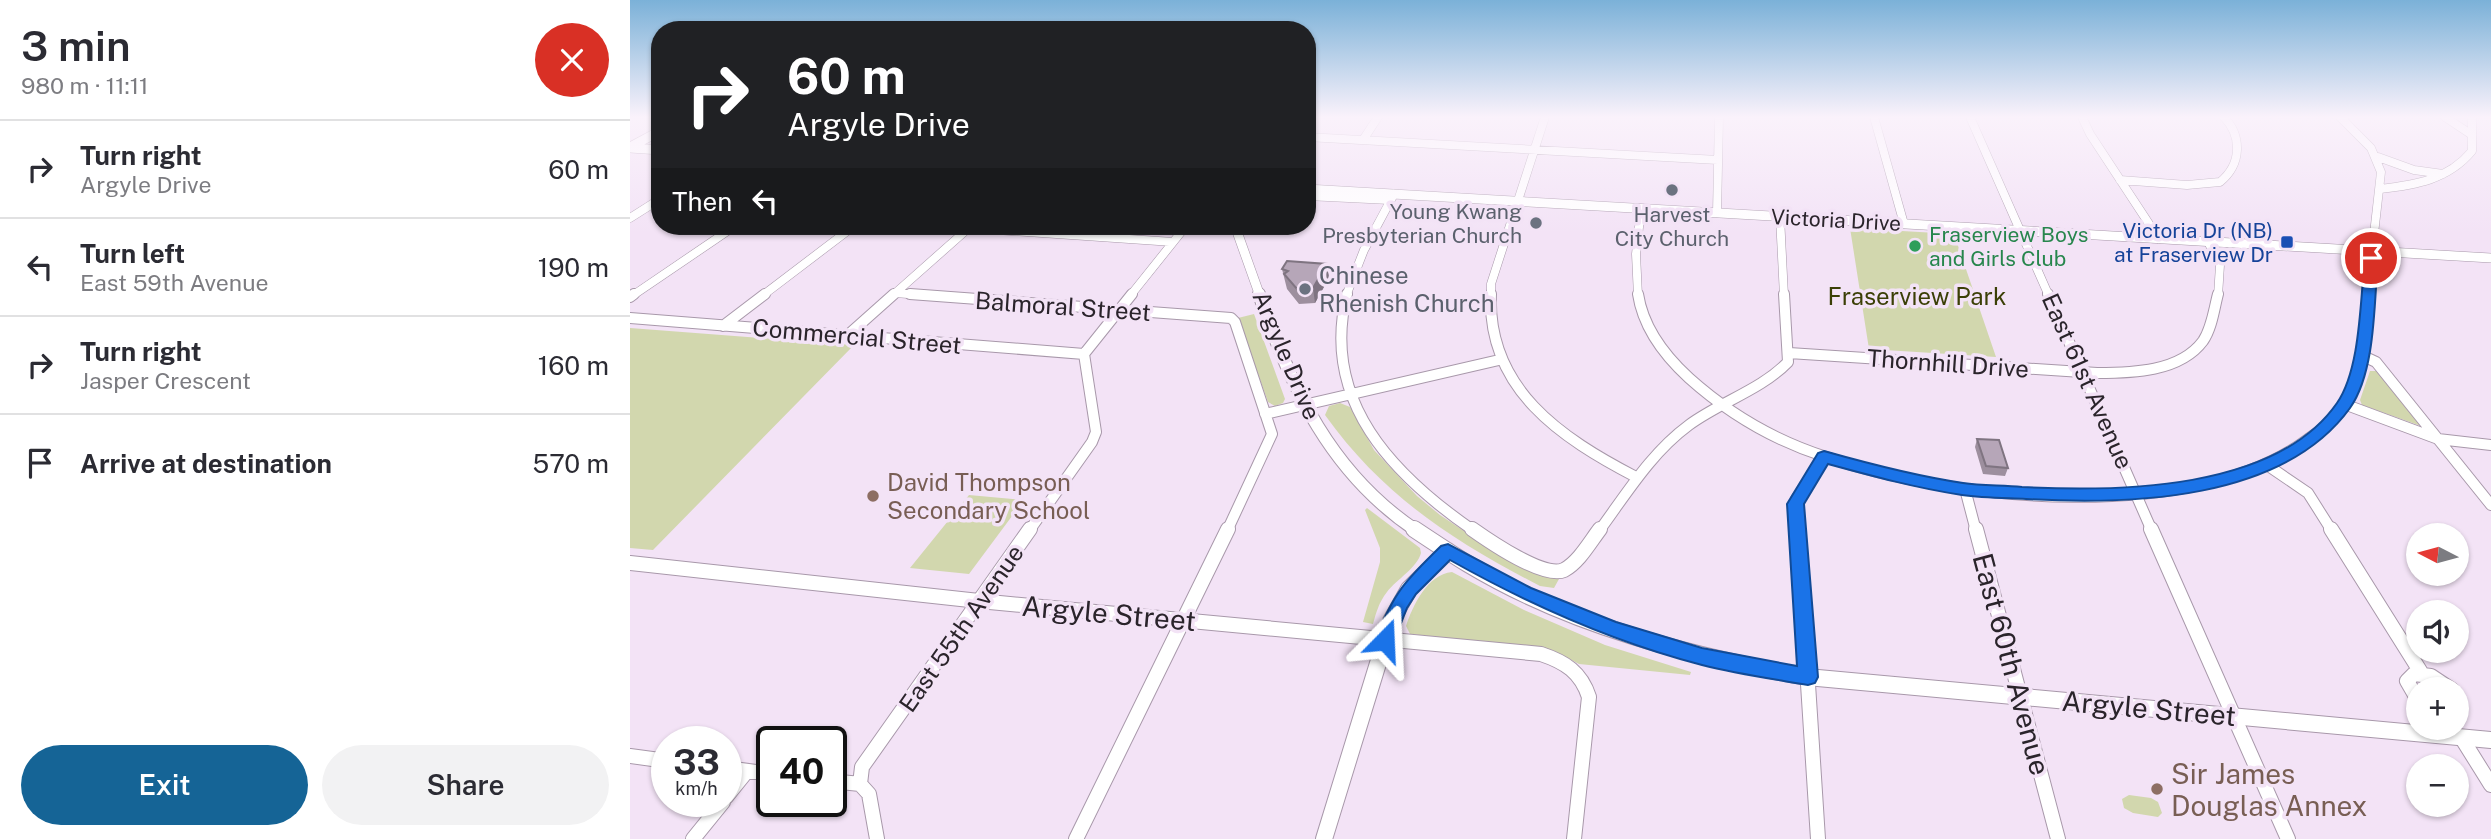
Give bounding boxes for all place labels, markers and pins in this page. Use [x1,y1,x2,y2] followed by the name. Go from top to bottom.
[1664,182,1680,198] marker: Harvest City Church
[1322,199,1522,248] place label: Young Kwang Presbyterian Church
[1615,202,1729,251] place label: Harvest City Church
[1528,215,1544,231] marker: Young Kwang Presbyterian Church
[2114,218,2273,267] place label: Victoria Dr (NB) at Fraserview Dr
[1929,222,2088,271] place label: Fraserview Boys and Girls Club
[2341,228,2401,288] pin
[2279,234,2295,250] marker: Victoria Dr (NB) at Fraserview Dr
[1907,238,1923,254] marker: Fraserview Boys and Girls Club
[1319,261,1494,317] place label: Chinese Rhenish Church
[1297,281,1313,297] marker: Chinese Rhenish Church
[887,468,1090,524] place label: David Thompson Secondary School
[865,488,881,504] marker: David Thompson Secondary School
[2171,757,2367,822] place label: Sir James Douglas Annex
[2149,781,2165,797] marker: Sir James Douglas Annex

